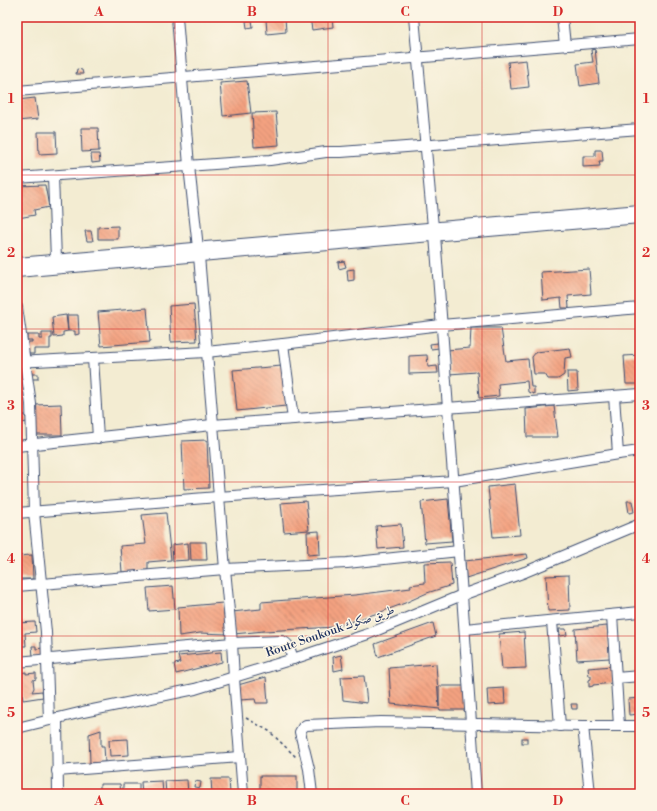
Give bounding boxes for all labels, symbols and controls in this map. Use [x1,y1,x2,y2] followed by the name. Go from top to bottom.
[93,4,104,20] text: A
[247,4,257,20] text: B
[400,4,410,20] text: C
[553,4,563,20] text: D
[8,91,15,107] text: 1
[643,91,650,107] text: 1
[7,245,15,261] text: 2
[642,245,650,261] text: 2
[7,398,15,414] text: 3
[642,398,650,414] text: 3
[7,551,16,567] text: 4
[642,551,651,567] text: 4
[264,602,397,661] street label: Route Soukouk طريق صكوك
[7,705,15,721] text: 5
[642,705,650,721] text: 5
[93,793,104,809] text: A
[247,793,257,809] text: B
[400,793,410,809] text: C
[553,793,563,809] text: D

